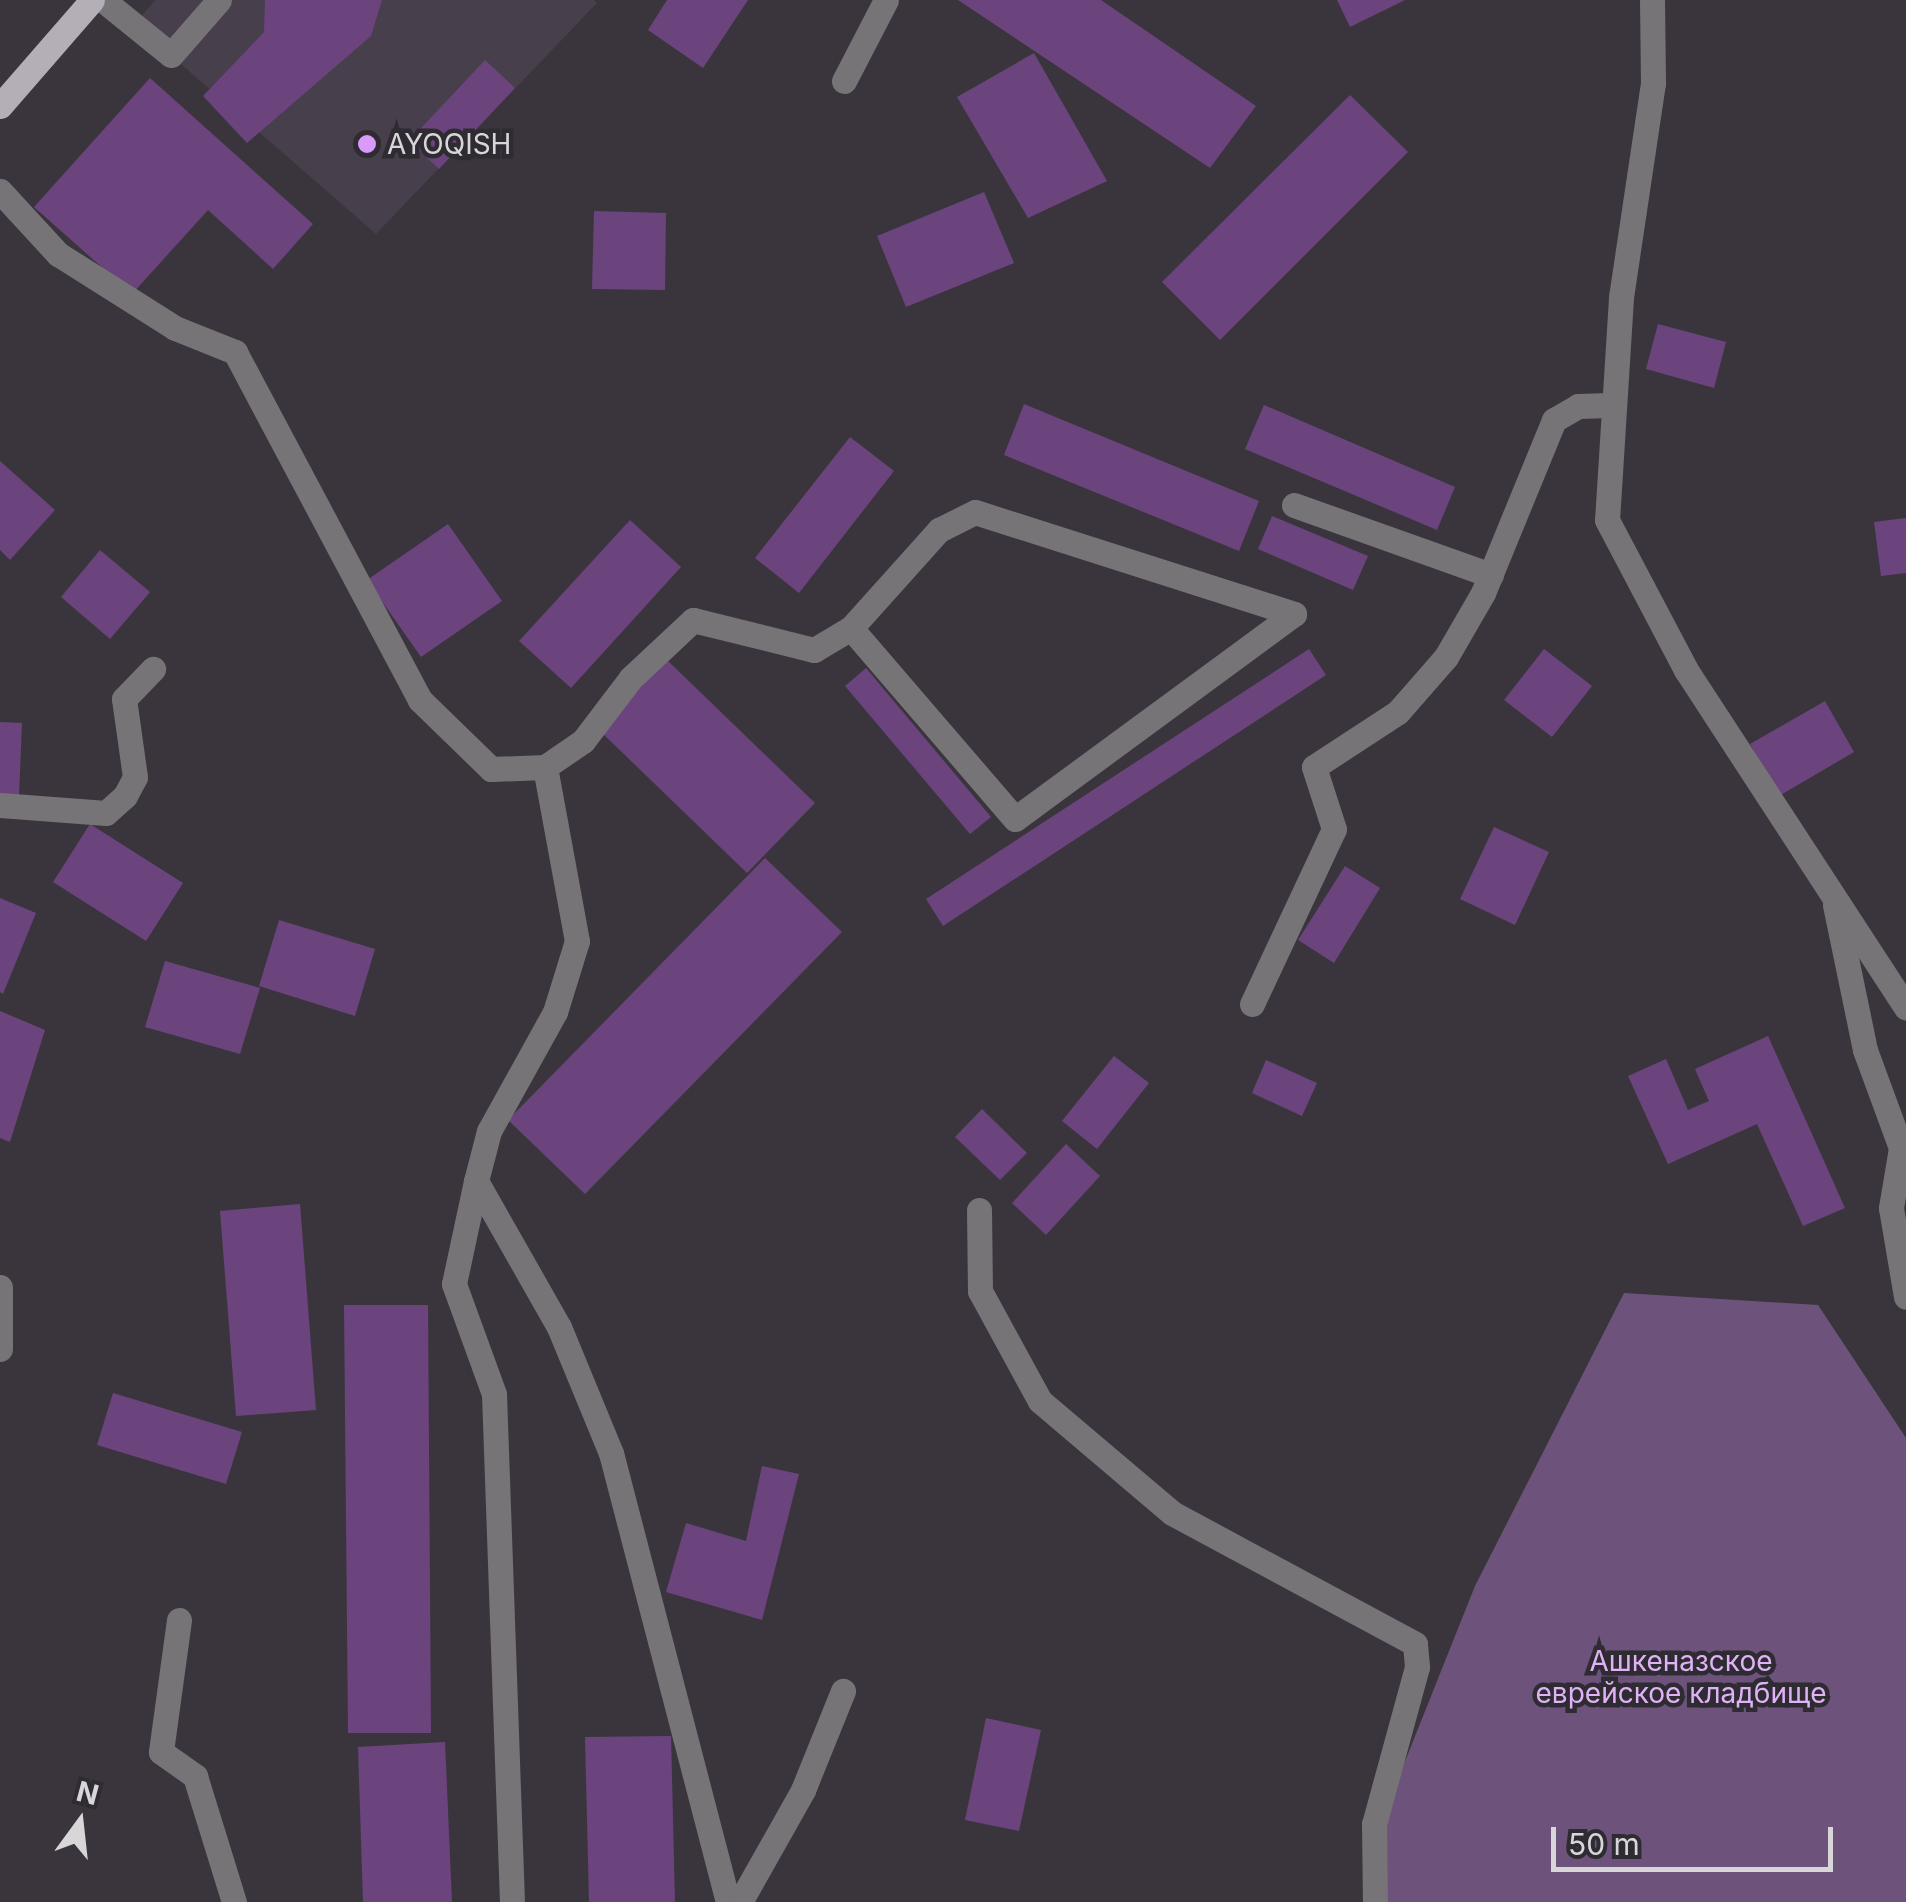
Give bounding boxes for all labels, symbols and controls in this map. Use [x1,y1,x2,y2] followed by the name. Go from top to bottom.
[387,127,511,161] place label: AYOQISH
[356,133,378,155] marker: AYOQISH
[1536,1644,1826,1710] park label: Ашкеназское еврейское кладбище
[30,1772,130,1872] north arrow
[73,1774,102,1812] text: N
[1556,1807,1838,1869] scale bar
[1568,1826,1640,1862] text: 50 m

